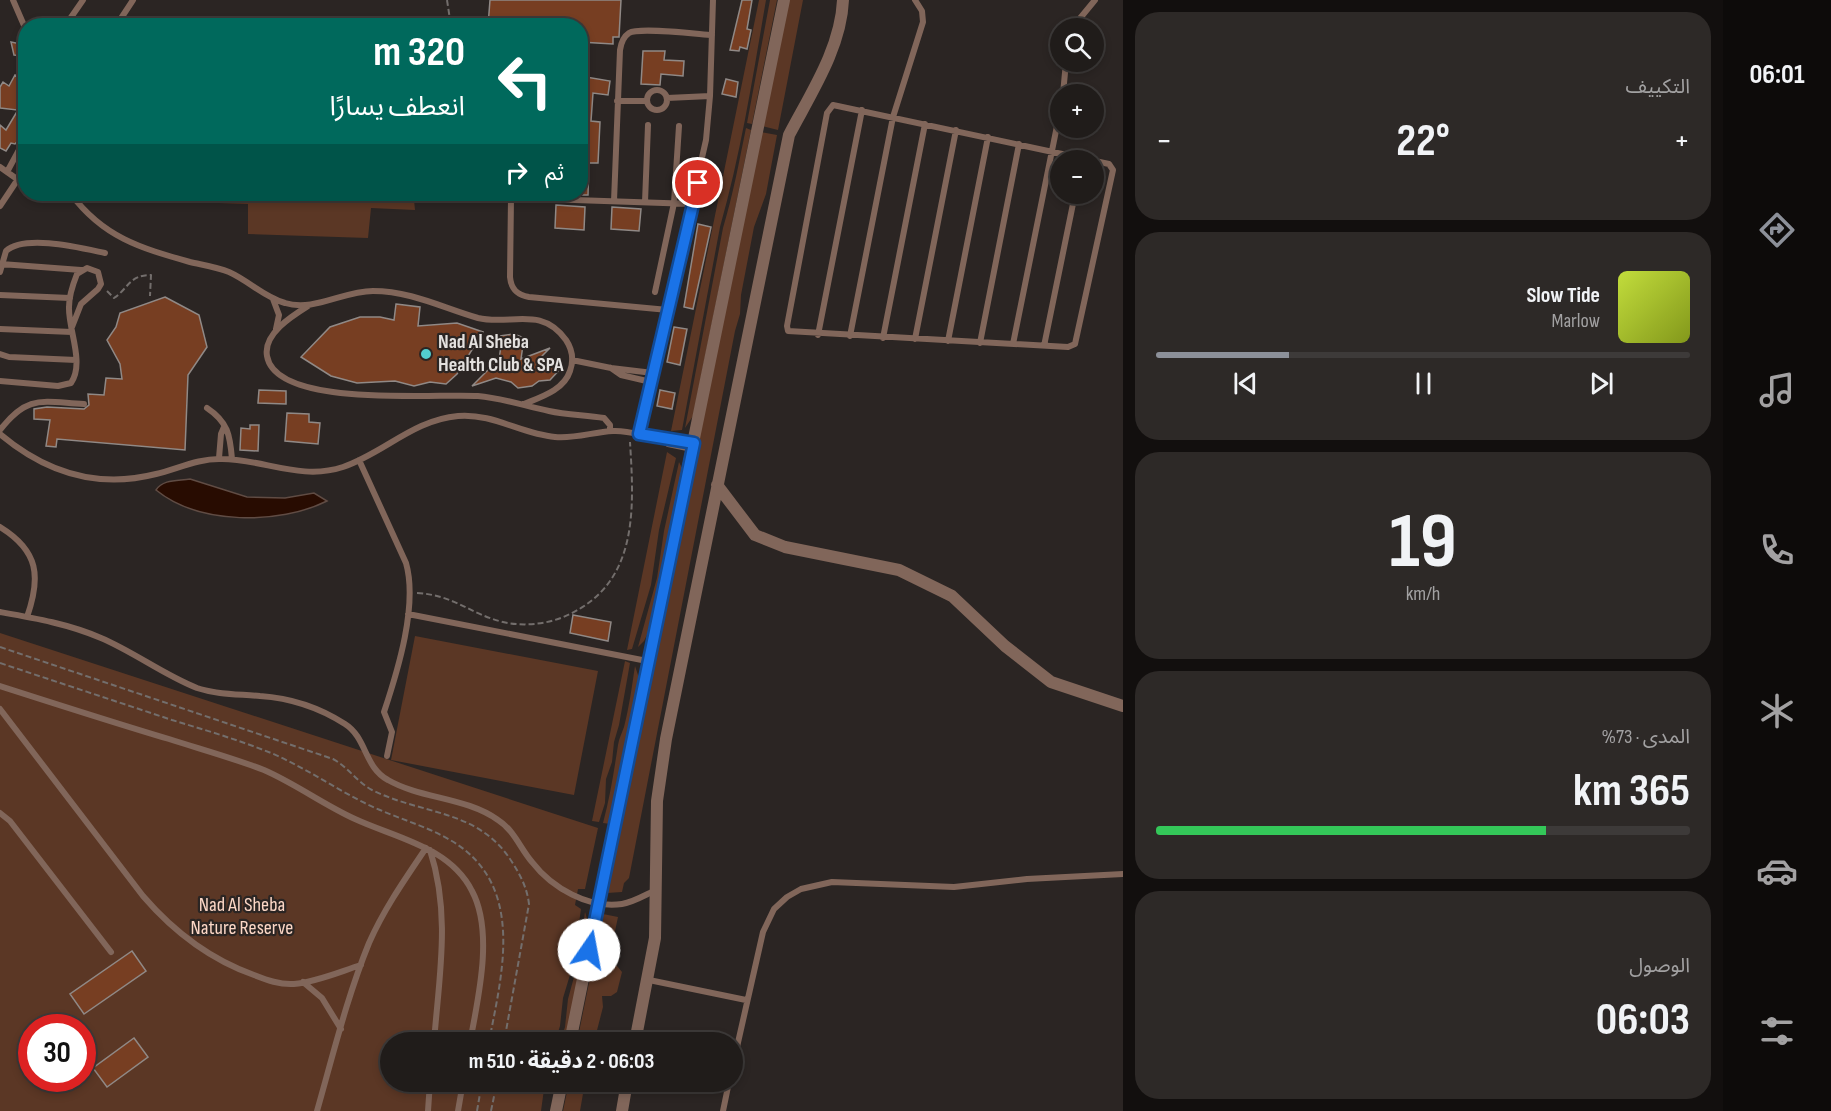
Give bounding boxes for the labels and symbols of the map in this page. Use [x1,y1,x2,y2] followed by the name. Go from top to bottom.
[672,157,723,208] pin
[438,330,564,377] place label: Nad Al Sheba Health Club & SPA
[419,347,433,361] marker: Nad Al Sheba Health Club & SPA
[191,893,293,940] park label: Nad Al Sheba Nature Reserve
[557,918,621,982] position arrow
[18,1014,96,1092] speed limit sign: 30

